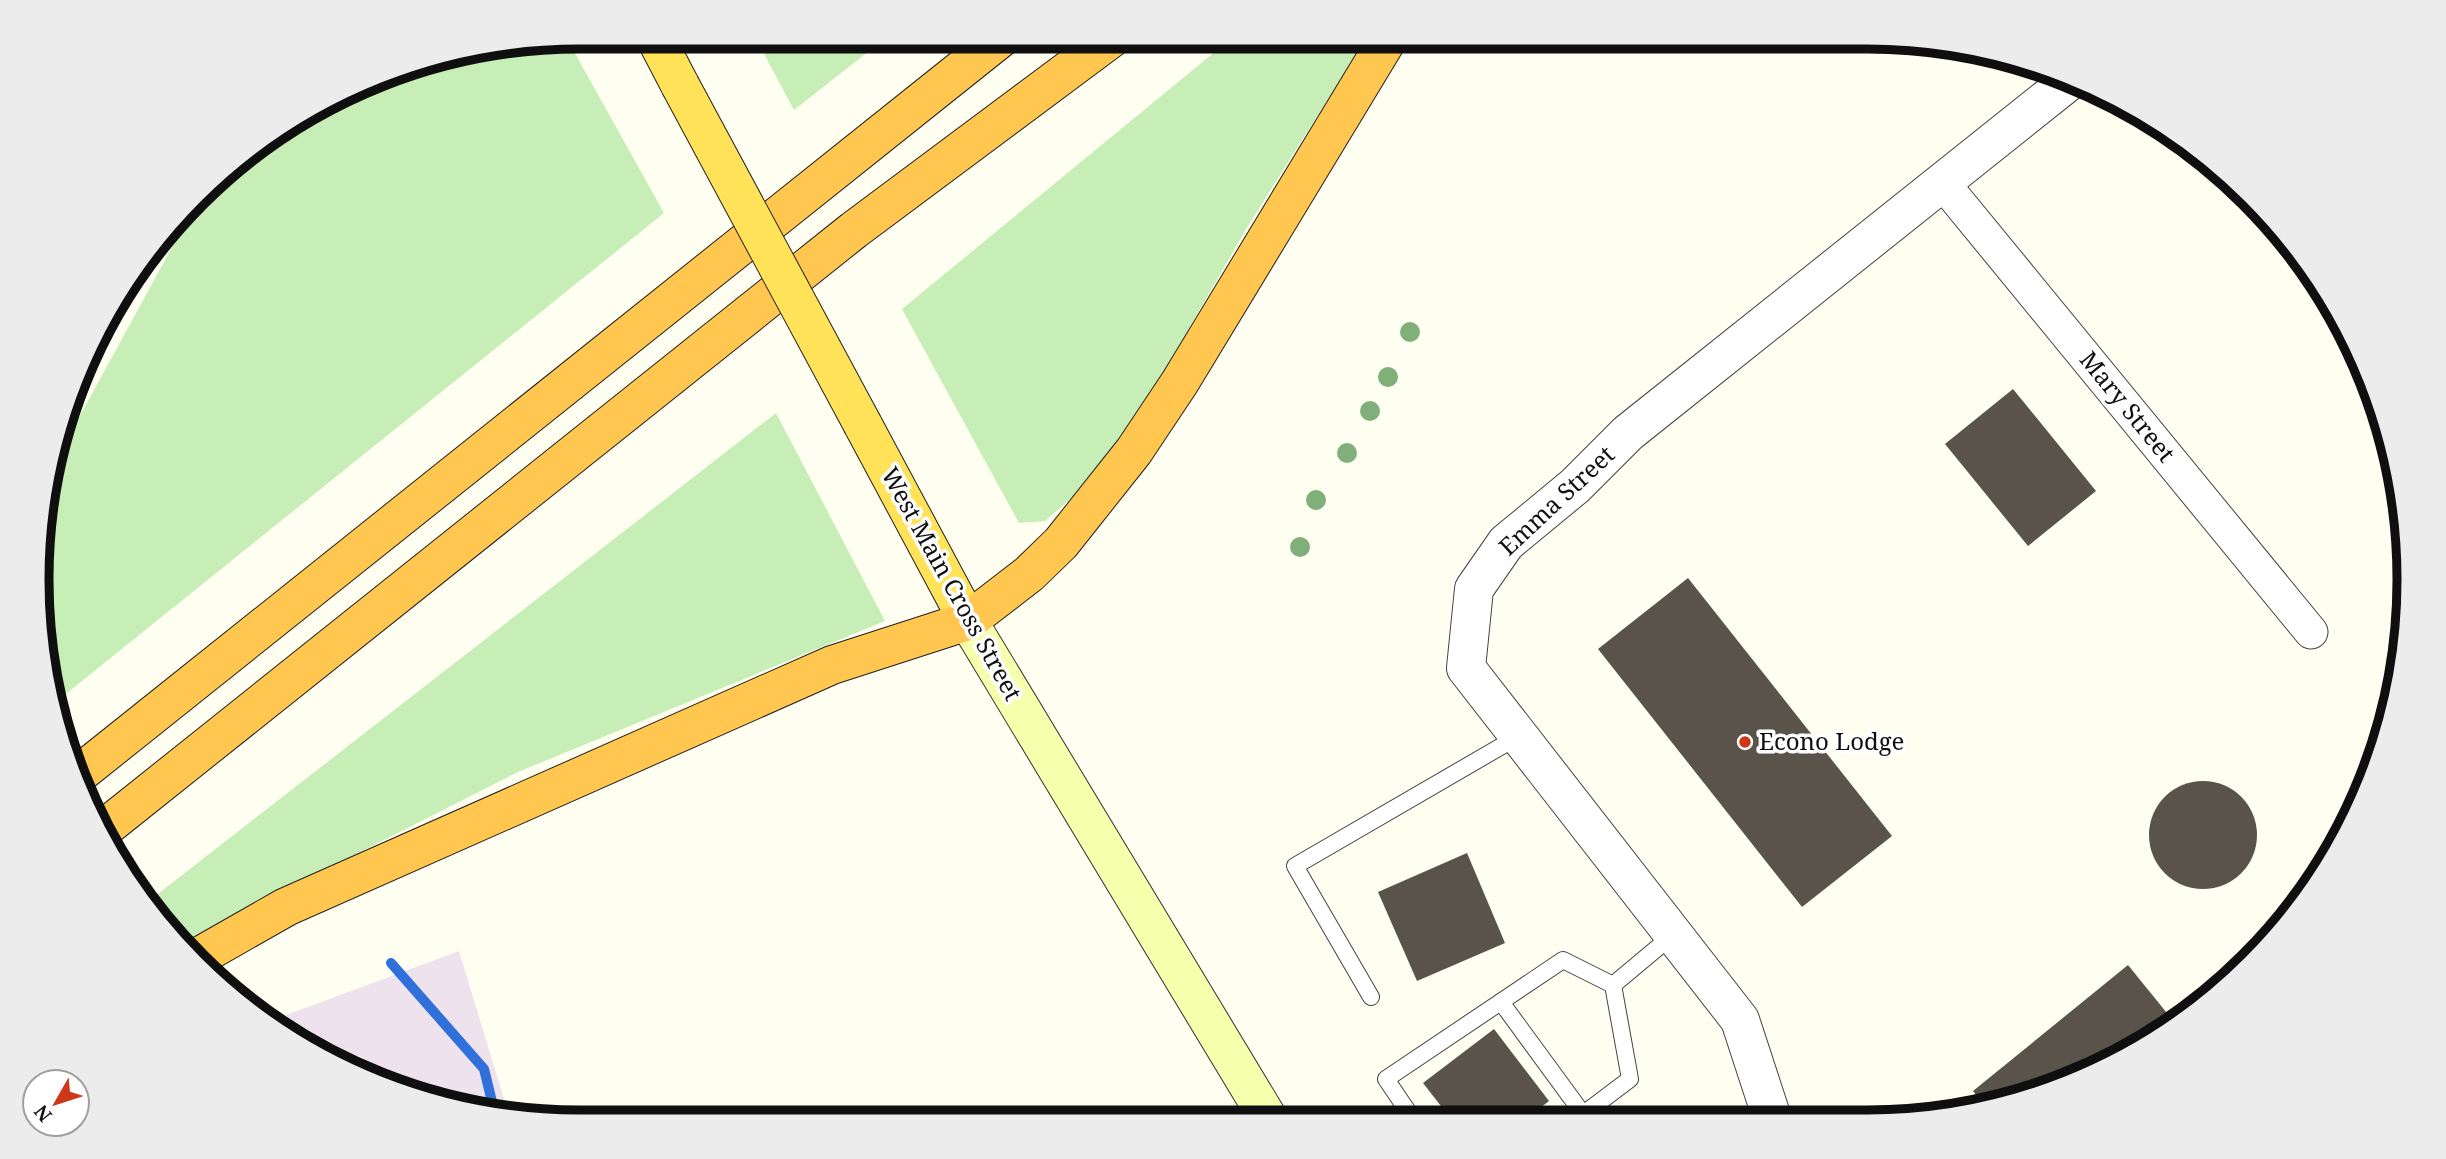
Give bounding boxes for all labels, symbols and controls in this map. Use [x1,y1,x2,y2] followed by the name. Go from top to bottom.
[2073,344,2183,469] street label: Mary Street
[1491,438,1621,562] street label: Emma Street
[874,461,1030,706] street label: West Main Cross Street
[1759,724,1904,757] place label: Econo Lodge
[1737,734,1753,750] marker: Econo Lodge
[21,1068,91,1138] north arrow
[28,1100,58,1128] text: N

